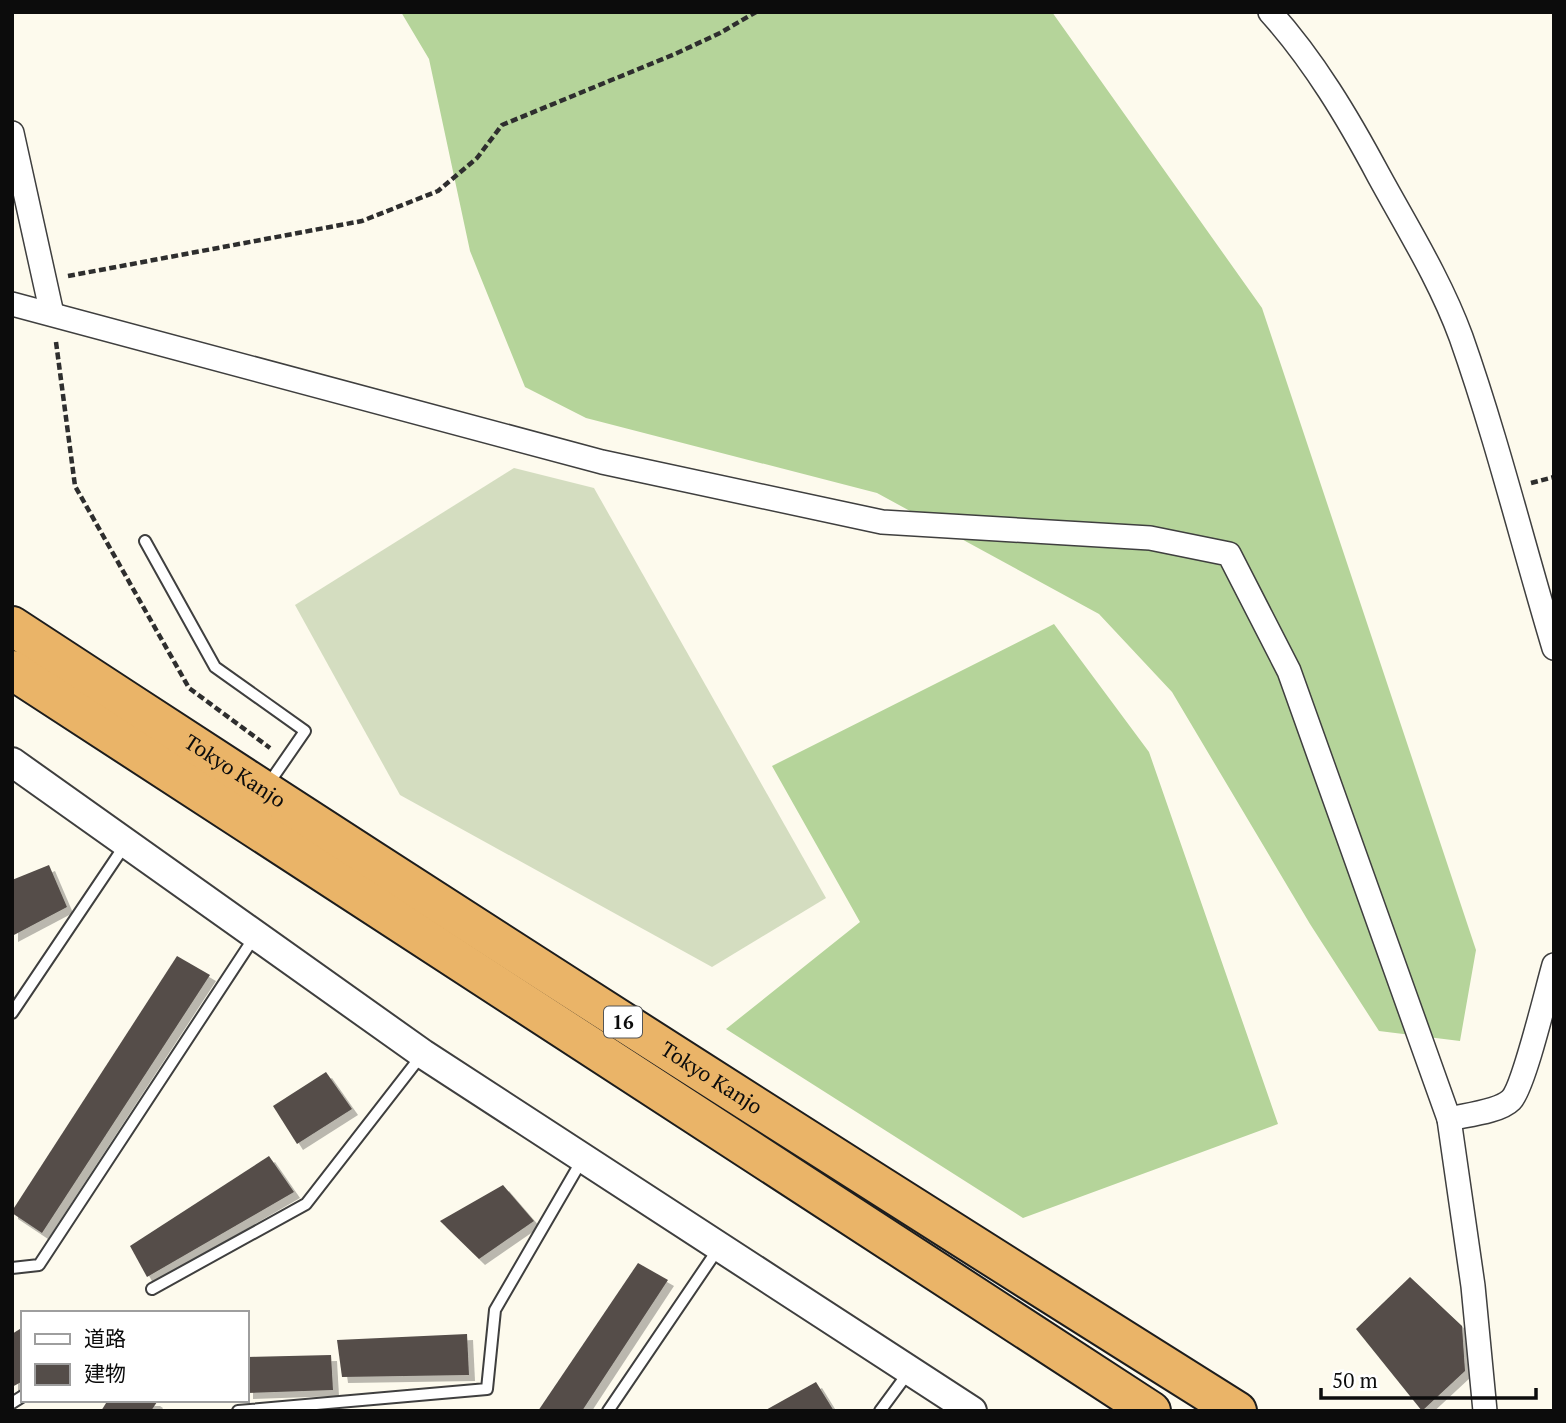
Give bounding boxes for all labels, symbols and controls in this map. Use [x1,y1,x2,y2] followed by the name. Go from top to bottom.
[179,727,291,814] street label: Tokyo Kanjo
[604,1006,642,1038] road number: 16
[656,1035,768,1120] street label: Tokyo Kanjo
[21,1311,248,1402] legend
[84,1324,126,1352] text: 道路
[1321,1356,1536,1400] scale bar
[84,1359,126,1387] text: 建物
[1332,1366,1378,1394] text: 50 m

